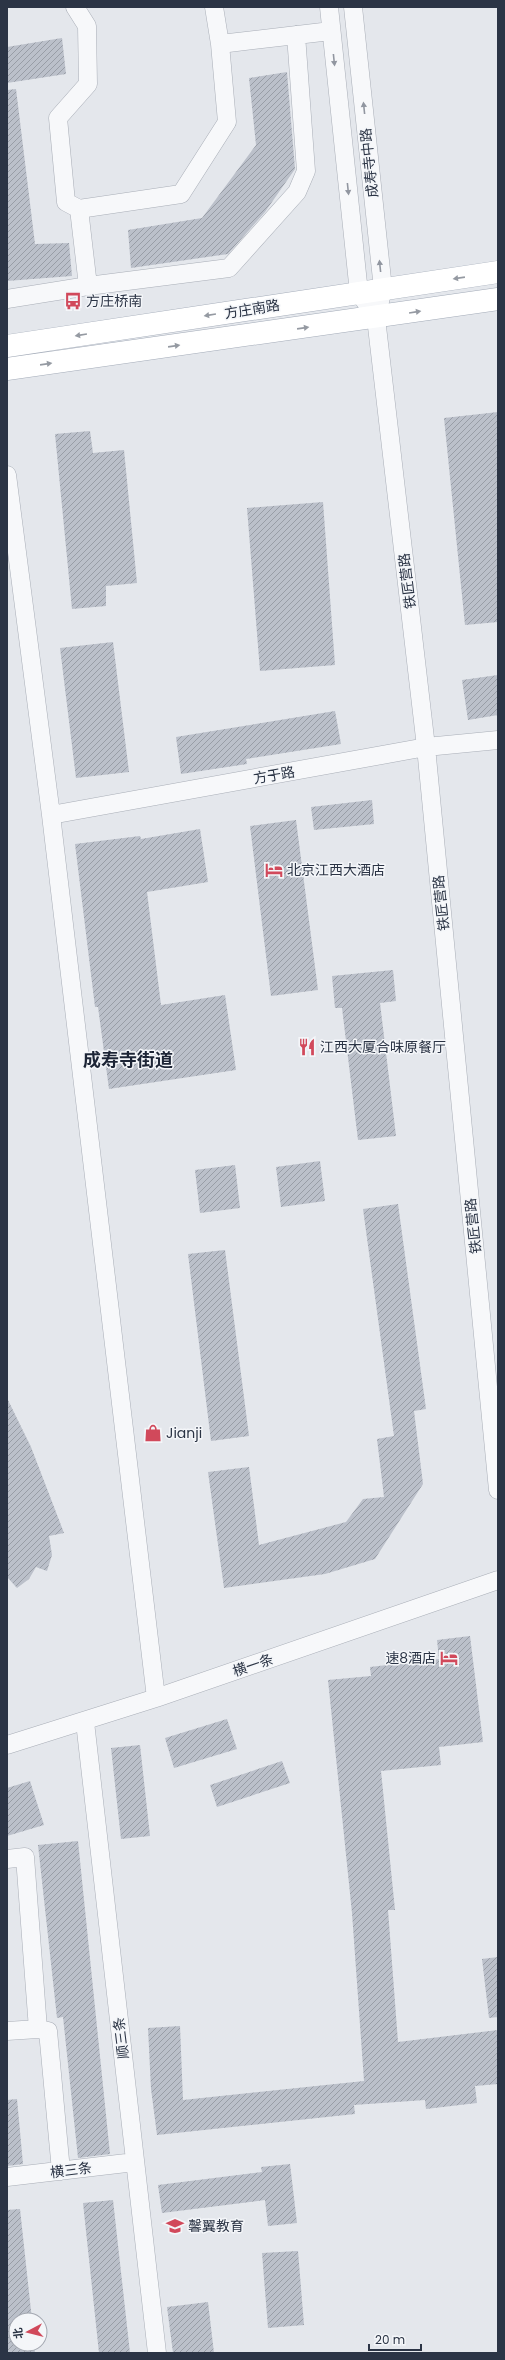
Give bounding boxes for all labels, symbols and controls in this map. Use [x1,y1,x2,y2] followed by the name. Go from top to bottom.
[331,54,337,66] one-way arrow
[360,102,367,115] one-way arrow
[355,127,383,199] street label: 成寿寺中路
[345,183,351,195] one-way arrow
[377,260,384,272] one-way arrow
[453,275,465,281] one-way arrow
[63,291,83,311] bus stop icon: 方庄桥南
[86,291,142,311] place label: 方庄桥南
[223,295,281,323] street label: 方庄南路
[409,309,421,315] one-way arrow
[204,312,216,318] one-way arrow
[297,325,309,331] one-way arrow
[75,332,87,338] one-way arrow
[168,343,180,349] one-way arrow
[40,360,52,367] one-way arrow
[394,552,420,610] street label: 铁匠营路
[252,762,296,788] street label: 方于路
[264,860,284,880] hotel icon: 北京江西大酒店
[287,860,385,880] place label: 北京江西大酒店
[428,874,454,932] street label: 铁匠营路
[297,1037,317,1057] restaurant icon: 江西大厦合味原餐厅
[320,1037,446,1057] place label: 江西大厦合味原餐厅
[83,1047,173,1072] district label: 成寿寺街道
[460,1197,486,1255] street label: 铁匠营路
[143,1423,163,1443] shop icon: Jianji
[166,1423,202,1443] place label: Jianji
[385,1648,436,1668] place label: 速8酒店
[439,1648,459,1668] hotel icon: 速8酒店
[230,1649,276,1681] street label: 横一条
[109,2016,133,2060] street label: 顺三条
[49,2158,93,2182] street label: 横三条
[165,2216,185,2236] school or university icon: 馨翼教育
[188,2216,244,2236] place label: 馨翼教育
[8,2312,48,2352] north arrow
[369,2326,421,2352] scale bar
[9,2327,27,2340] text: 北
[375,2331,405,2348] text: 20 m

